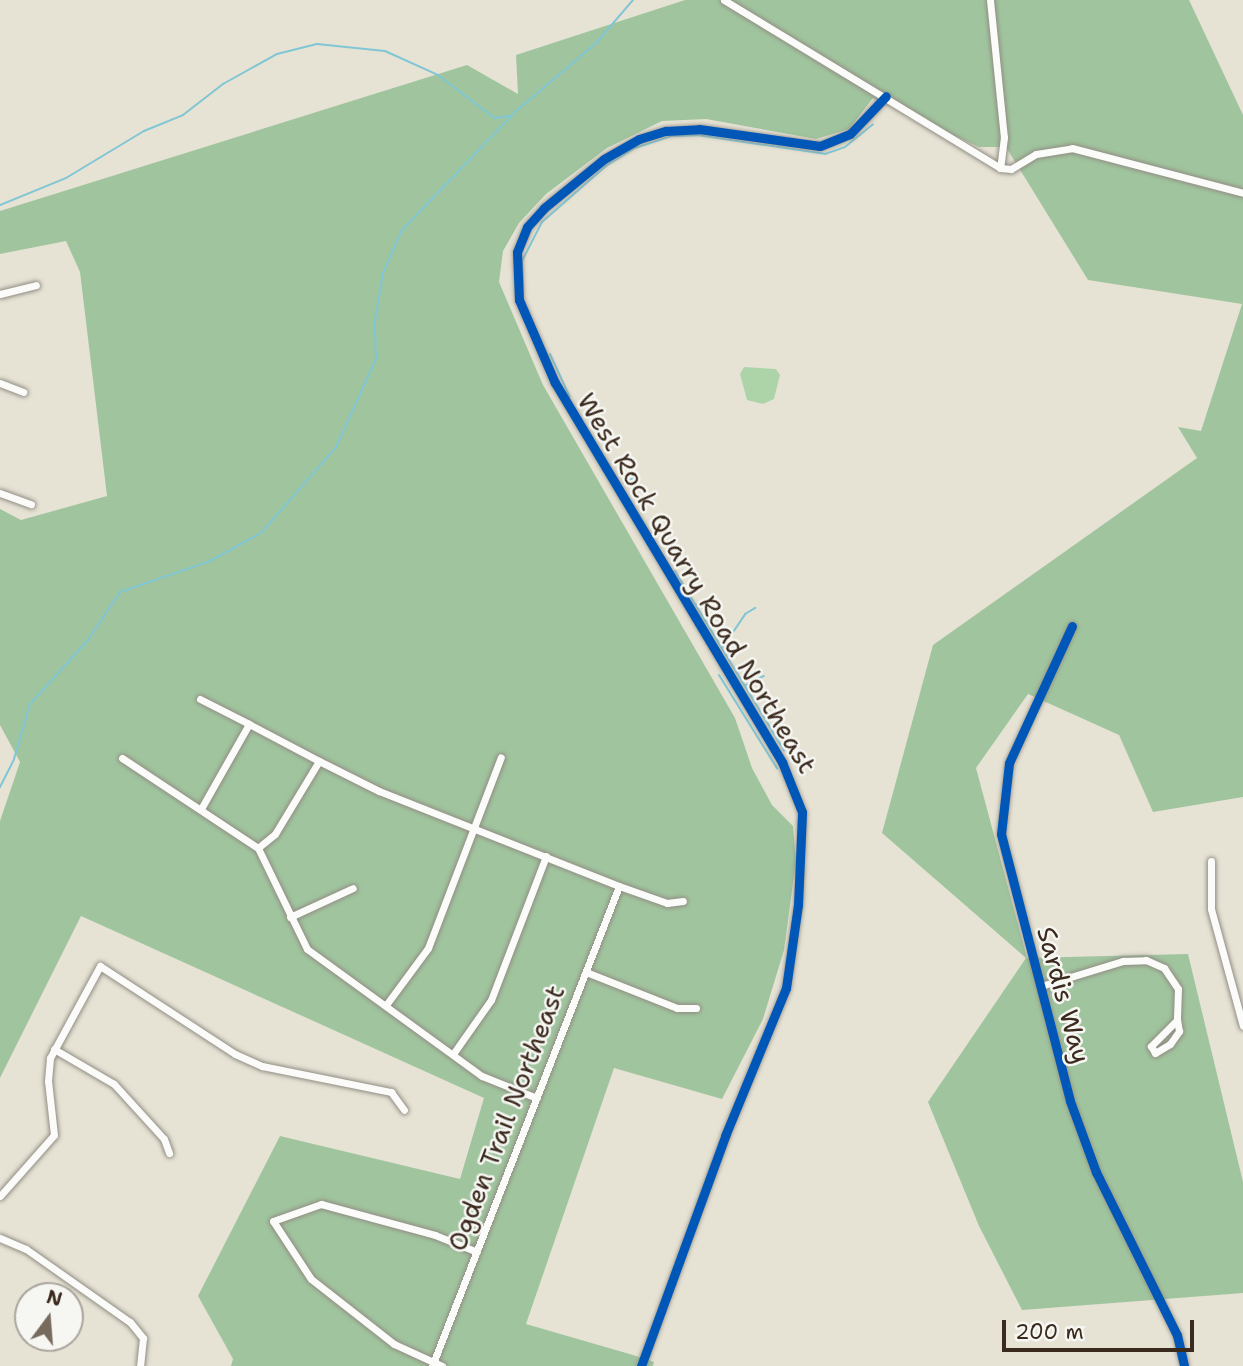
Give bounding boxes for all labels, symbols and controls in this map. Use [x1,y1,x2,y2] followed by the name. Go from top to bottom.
[571,387,823,779] street label: West Rock Quarry Road Northeast
[1031,923,1097,1067] street label: Sardis Way
[441,981,571,1255] street label: Ogden Trail Northeast
[14,1282,84,1352] north arrow
[44,1284,65,1312] text: N
[1005,1306,1198,1350] scale bar
[1015,1318,1084,1346] text: 200 m

